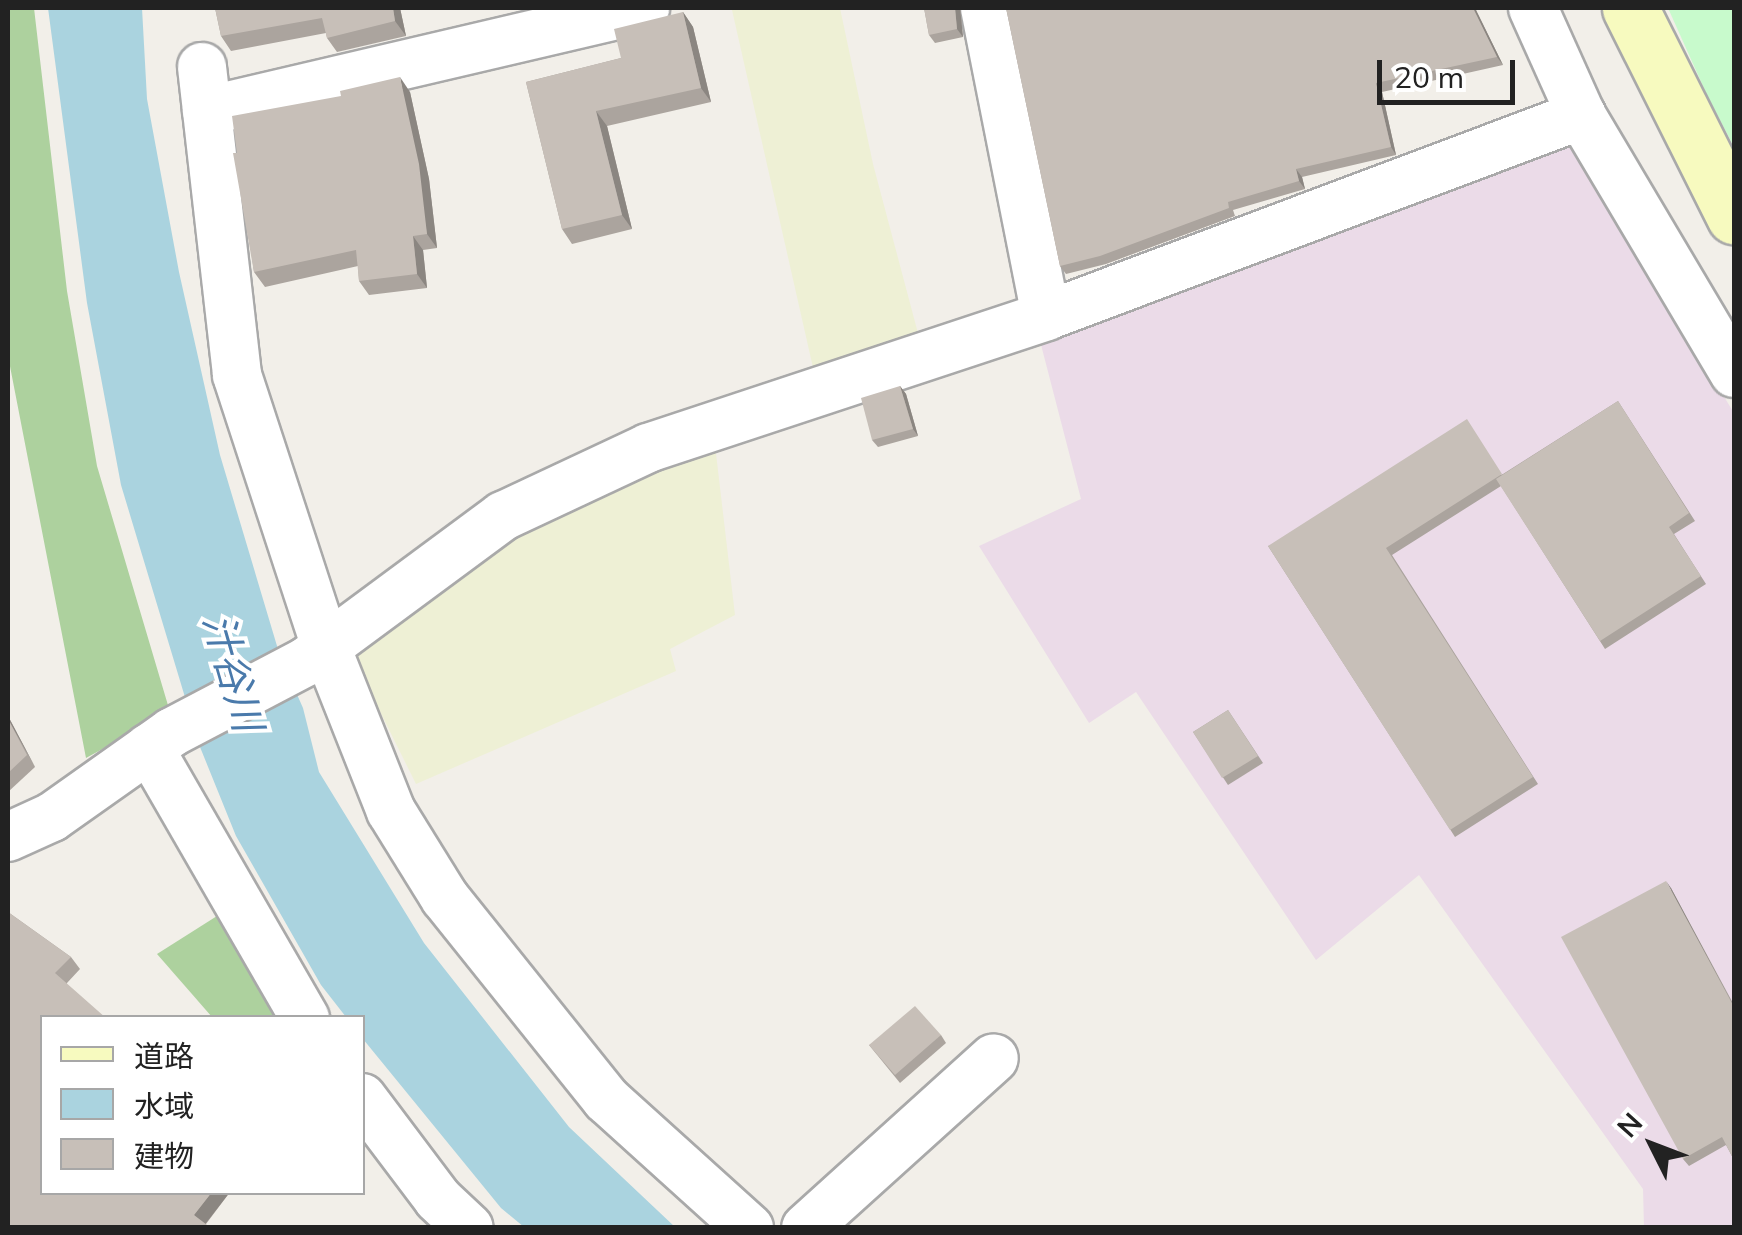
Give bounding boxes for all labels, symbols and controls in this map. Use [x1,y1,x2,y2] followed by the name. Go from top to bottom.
[1382,40,1520,102] scale bar
[1394,58,1464,96] text: 20 m
[194,608,274,736] water label: 汁谷川
[40,1015,365,1195] legend
[134,1037,194,1075] text: 道路
[134,1087,194,1125] text: 水域
[1602,1095,1702,1195] north arrow
[1609,1105,1649,1144] text: N
[134,1137,194,1175] text: 建物

